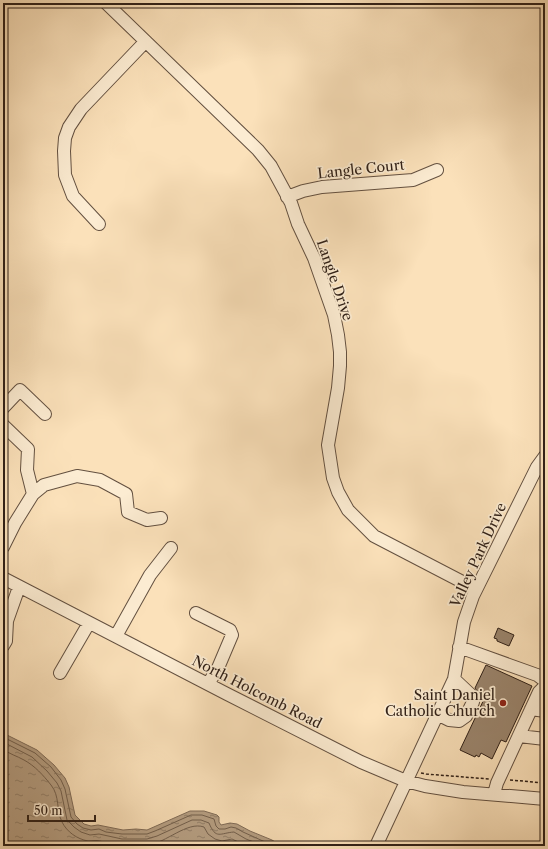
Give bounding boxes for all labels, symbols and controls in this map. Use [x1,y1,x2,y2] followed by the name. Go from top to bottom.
[317,155,405,183] street label: Langle Court
[313,237,357,323] street label: Langle Drive
[445,500,510,611] street label: Valley Park Drive
[189,651,325,733] street label: North Holcomb Road
[385,686,495,720] place label: Saint Daniel Catholic Church
[498,698,508,708] marker: Saint Daniel Catholic Church
[28,797,95,823] scale bar
[34,803,63,818] text: 50 m

